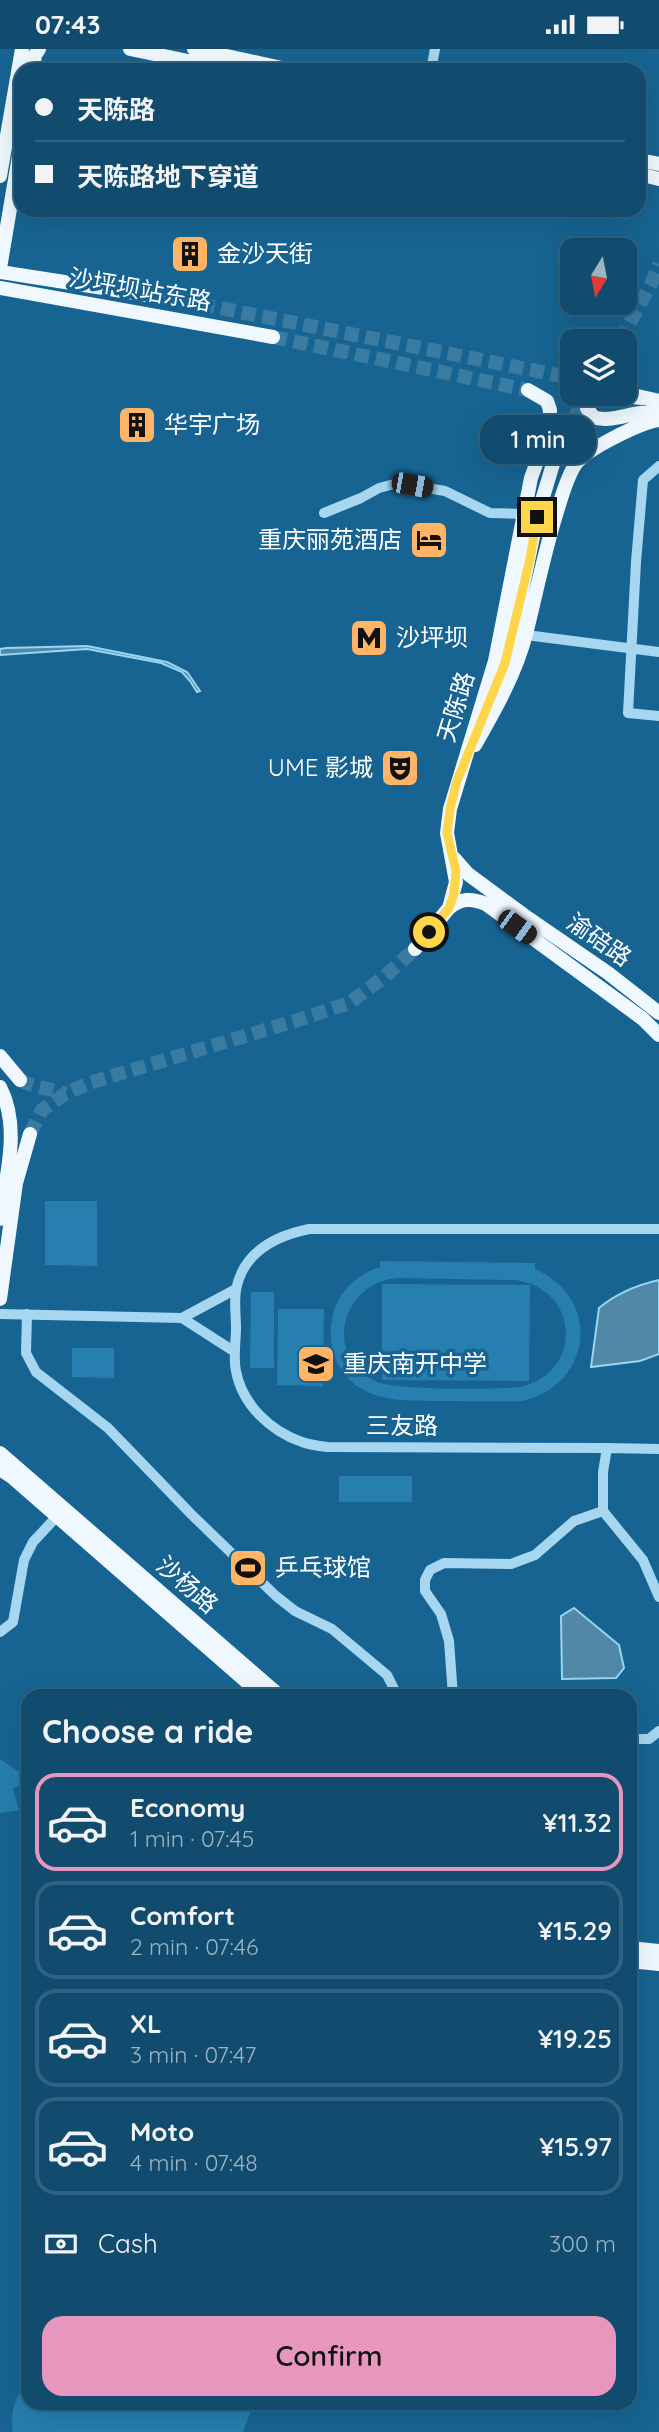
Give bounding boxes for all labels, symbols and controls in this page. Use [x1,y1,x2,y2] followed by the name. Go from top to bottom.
[35,8,101,41] text: 07:43
[77,93,155,126] text: 天陈路
[77,160,259,193] text: 天陈路地下穿道
[169,233,211,275] building icon: 金沙天街
[217,238,313,268] place label: 金沙天街
[560,238,637,315] north arrow
[560,238,637,406] map controls
[67,262,214,316] street label: 沙坪坝站东路
[560,329,637,406] button: layers
[116,404,158,446] building icon: 华宇广场
[164,409,260,439] place label: 华宇广场
[479,415,595,465] callout: 1 min
[510,425,566,454] text: 1 min
[390,471,435,499] car
[521,501,553,533] route end
[408,519,450,561] hotel icon: 重庆丽苑酒店
[258,524,402,554] place label: 重庆丽苑酒店
[348,617,390,659] metro station icon: 沙坪坝
[396,622,468,652] place label: 沙坪坝
[430,668,480,746] street label: 天陈路
[379,747,421,789] theatre icon: UME 影城
[268,752,373,782] place label: UME 影城
[494,906,541,948] car
[561,906,638,972] street label: 渝碚路
[413,916,445,948] route start
[295,1343,337,1385] school or university icon: 重庆南开中学
[343,1348,487,1378] place label: 重庆南开中学
[366,1410,438,1440] street label: 三友路
[227,1547,269,1589] sports icon: 乒乓球馆
[151,1549,225,1619] street label: 沙杨路
[275,1552,371,1582] place label: 乒乓球馆
[42,1711,254,1751] text: Choose a ride
[46,1791,109,1854] icon: car
[130,1791,245,1824] text: Economy
[543,1806,612,1839] text: ¥11.32
[130,1824,254,1853] text: 1 min · 07:45
[46,1899,109,1962] icon: car
[130,1899,235,1932] text: Comfort
[538,1914,612,1947] text: ¥15.29
[130,1932,258,1961] text: 2 min · 07:46
[46,2007,109,2070] icon: car
[130,2007,162,2040] text: XL
[538,2022,612,2055] text: ¥19.25
[130,2040,256,2069] text: 3 min · 07:47
[46,2115,109,2178] icon: car
[130,2115,194,2148] text: Moto
[539,2130,612,2163] text: ¥15.97
[130,2148,258,2177] text: 4 min · 07:48
[42,2225,80,2263] icon: cash
[98,2227,158,2260] text: Cash
[549,2229,616,2258] text: 300 m
[42,2316,616,2396] button: Confirm

